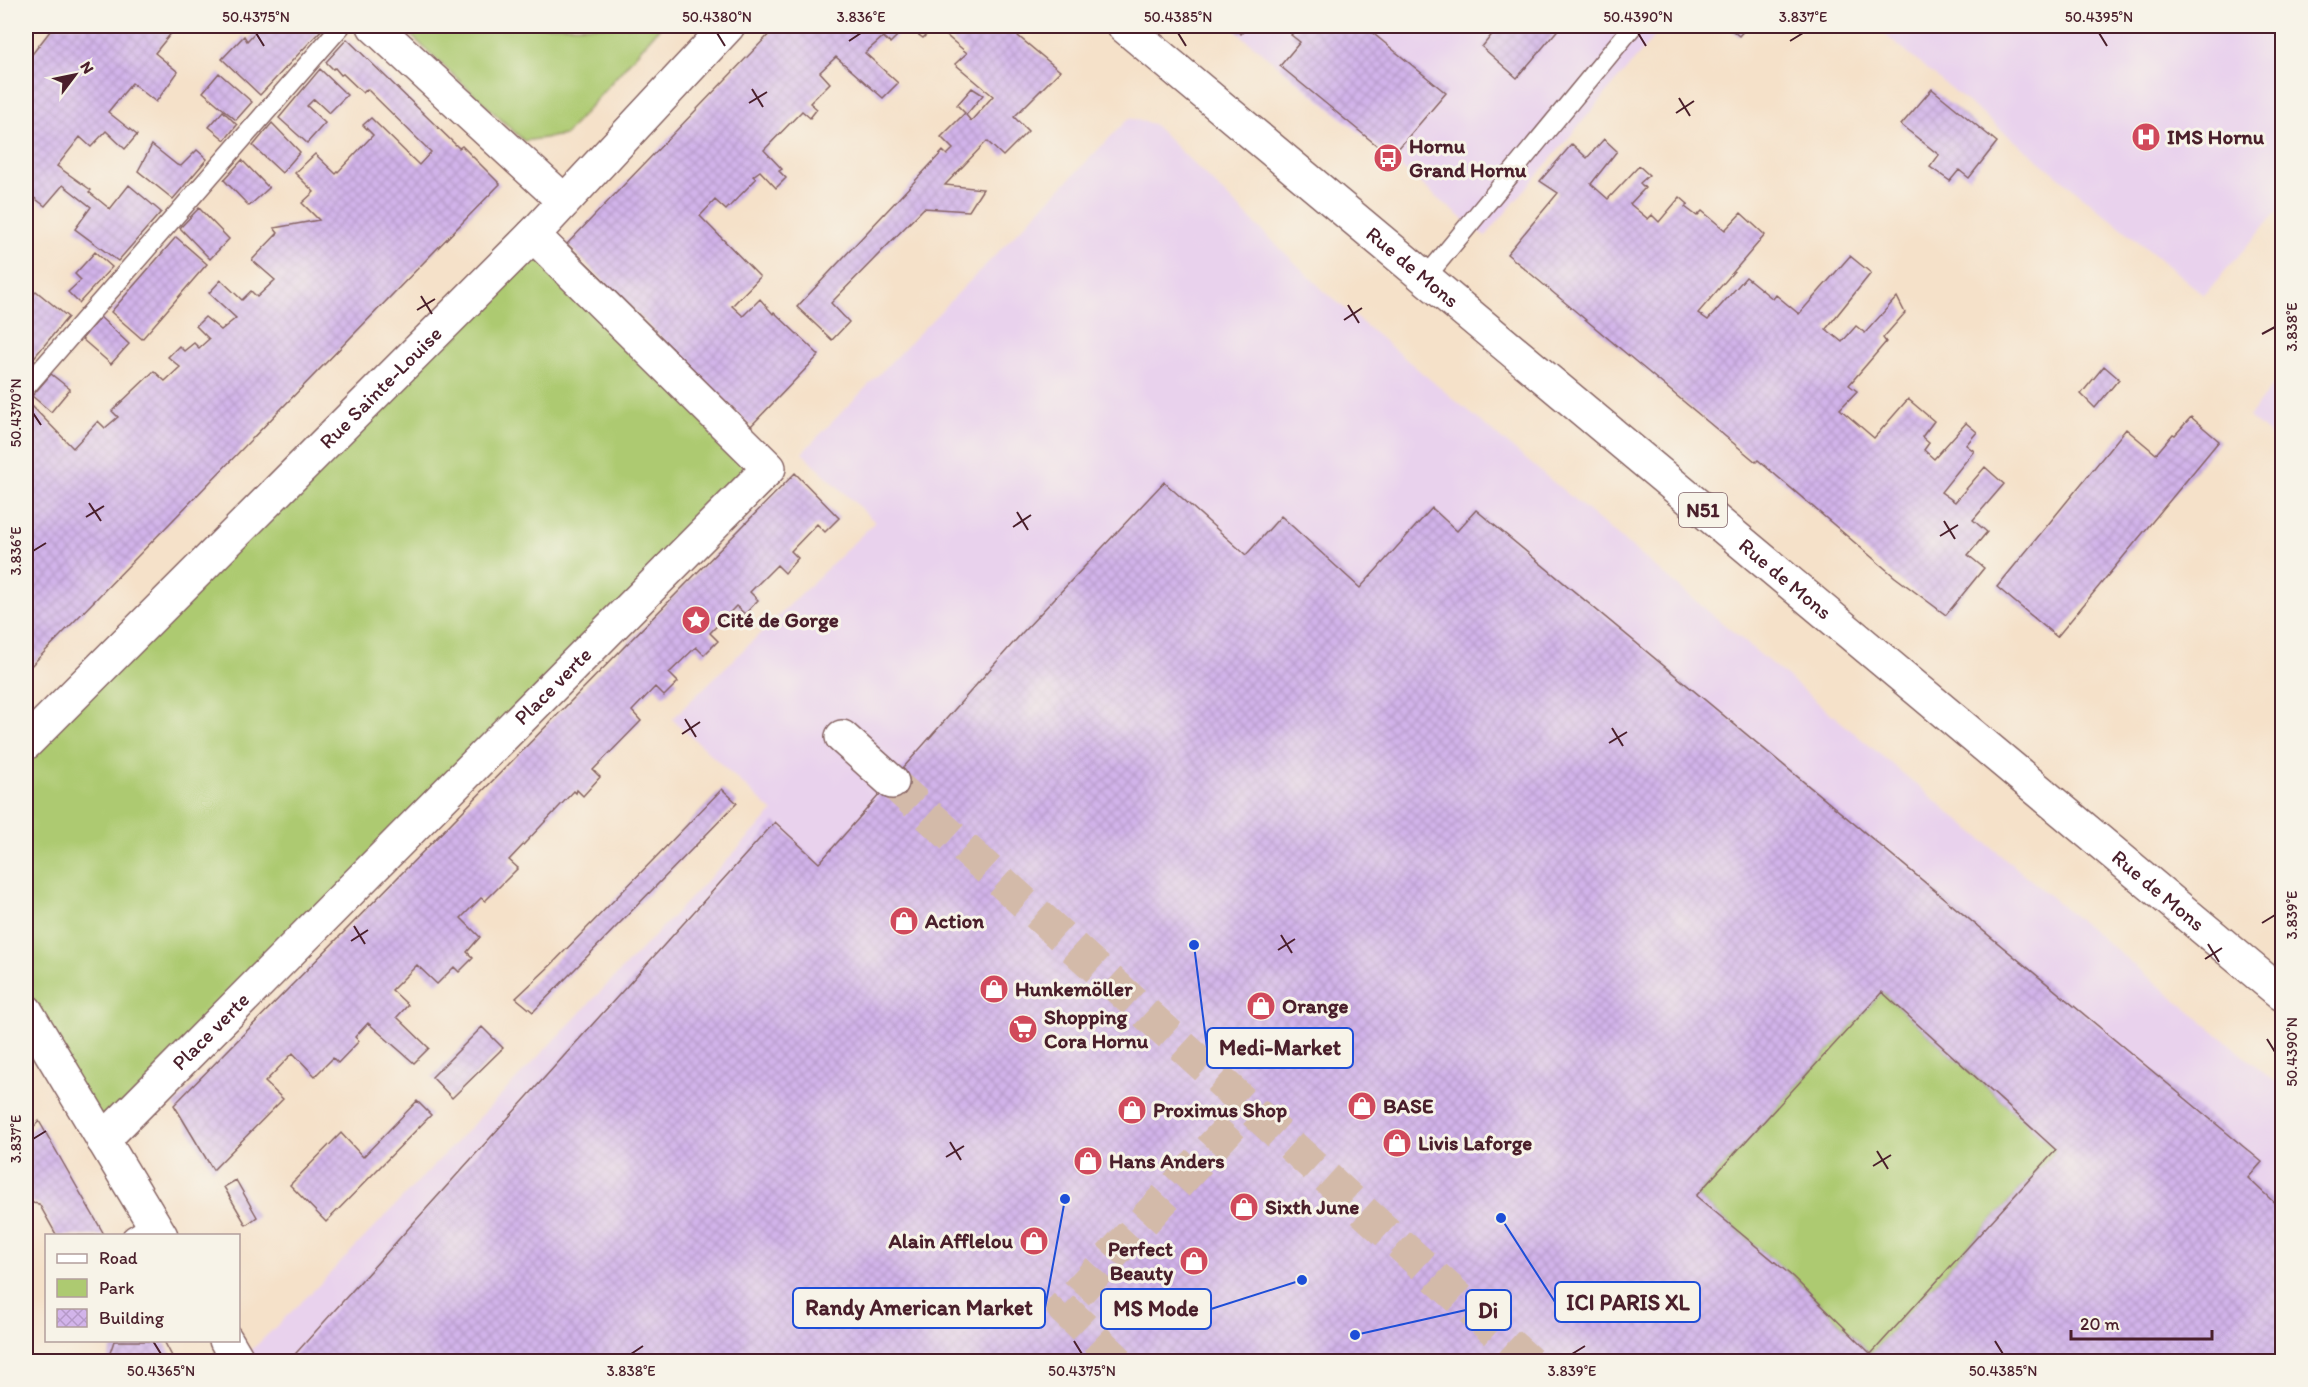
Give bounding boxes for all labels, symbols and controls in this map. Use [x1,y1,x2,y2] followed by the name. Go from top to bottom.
[222,8,290,26] text: 50.4375°N
[682,8,752,26] text: 50.4380°N
[837,8,885,26] text: 3.836°E
[1144,8,1212,26] text: 50.4385°N
[1603,8,1673,26] text: 50.4390°N
[1779,8,1827,26] text: 3.837°E
[2065,8,2133,26] text: 50.4395°N
[45,45,105,105] north arrow
[76,58,98,77] text: N
[2130,121,2162,153] hospital icon: IMS Hornu
[2167,124,2265,149] place label: IMS Hornu
[1409,133,1527,182] place label: Hornu Grand Hornu
[1372,142,1404,174] bus stop icon: Hornu Grand Hornu
[1361,221,1464,313] street label: Rue de Mons
[2283,302,2301,352] text: 3.838°E
[314,321,447,454] street label: Rue Sainte-Louise
[7,378,25,448] text: 50.4370°N
[1679,493,1727,527] road number: N51
[7,527,25,575] text: 3.836°E
[1734,533,1837,624] street label: Rue de Mons
[680,604,712,636] place icon: Cité de Gorge
[717,607,839,633] place label: Cité de Gorge
[509,642,596,730] street label: Place verte
[2107,844,2210,936] street label: Rue de Mons
[2283,891,2301,939] text: 3.839°E
[888,905,920,937] shop icon: Action
[924,908,984,933] place label: Action
[978,973,1010,1005] shop icon: Hunkemöller
[1015,976,1133,1001] place label: Hunkemöller
[167,987,254,1075] street label: Place verte
[1245,990,1277,1022] shop icon: Orange
[1282,993,1348,1019] place label: Orange
[1044,1004,1149,1053] place label: Shopping Cora Hornu
[1007,1013,1039,1045] supermarket icon: Shopping Cora Hornu
[2283,1017,2301,1087] text: 50.4390°N
[1207,1028,1353,1068] callout: Medi-Market
[1219,1034,1342,1061] text: Medi-Market
[1346,1090,1378,1122] shop icon: BASE
[1383,1093,1434,1118] place label: BASE
[1116,1094,1148,1126] shop icon: Proximus Shop
[1153,1097,1287,1123] place label: Proximus Shop
[7,1115,25,1163] text: 3.837°E
[1381,1127,1413,1159] shop icon: Livis Laforge
[1418,1130,1532,1156] place label: Livis Laforge
[1072,1145,1104,1177] shop icon: Hans Anders
[1109,1148,1225,1173] place label: Hans Anders
[1228,1191,1260,1223] shop icon: Sixth June
[1265,1194,1359,1219] place label: Sixth June
[1018,1225,1050,1257] shop icon: Alain Afflelou
[887,1228,1014,1253] place label: Alain Afflelou
[45,1234,240,1342] legend
[1108,1236,1173,1286] place label: Perfect Beauty
[1178,1245,1210,1277] shop icon: Perfect Beauty
[99,1247,138,1269] text: Road
[99,1277,134,1299] text: Park
[1555,1282,1700,1322] callout: ICI PARIS XL
[793,1288,1045,1328] callout: Randy American Market
[1101,1289,1211,1329] callout: MS Mode
[1566,1289,1691,1316] text: ICI PARIS XL
[1466,1290,1511,1330] callout: Di
[805,1294,1034,1321] text: Randy American Market
[1113,1295,1199,1322] text: MS Mode
[1478,1297,1498,1324] text: Di
[2071,1303,2212,1341] scale bar
[99,1307,165,1329] text: Building
[2080,1313,2120,1335] text: 20 m
[127,1362,195,1380] text: 50.4365°N
[606,1362,656,1380] text: 3.838°E
[1048,1362,1116,1380] text: 50.4375°N
[1548,1362,1596,1380] text: 3.839°E
[1969,1362,2037,1380] text: 50.4385°N

